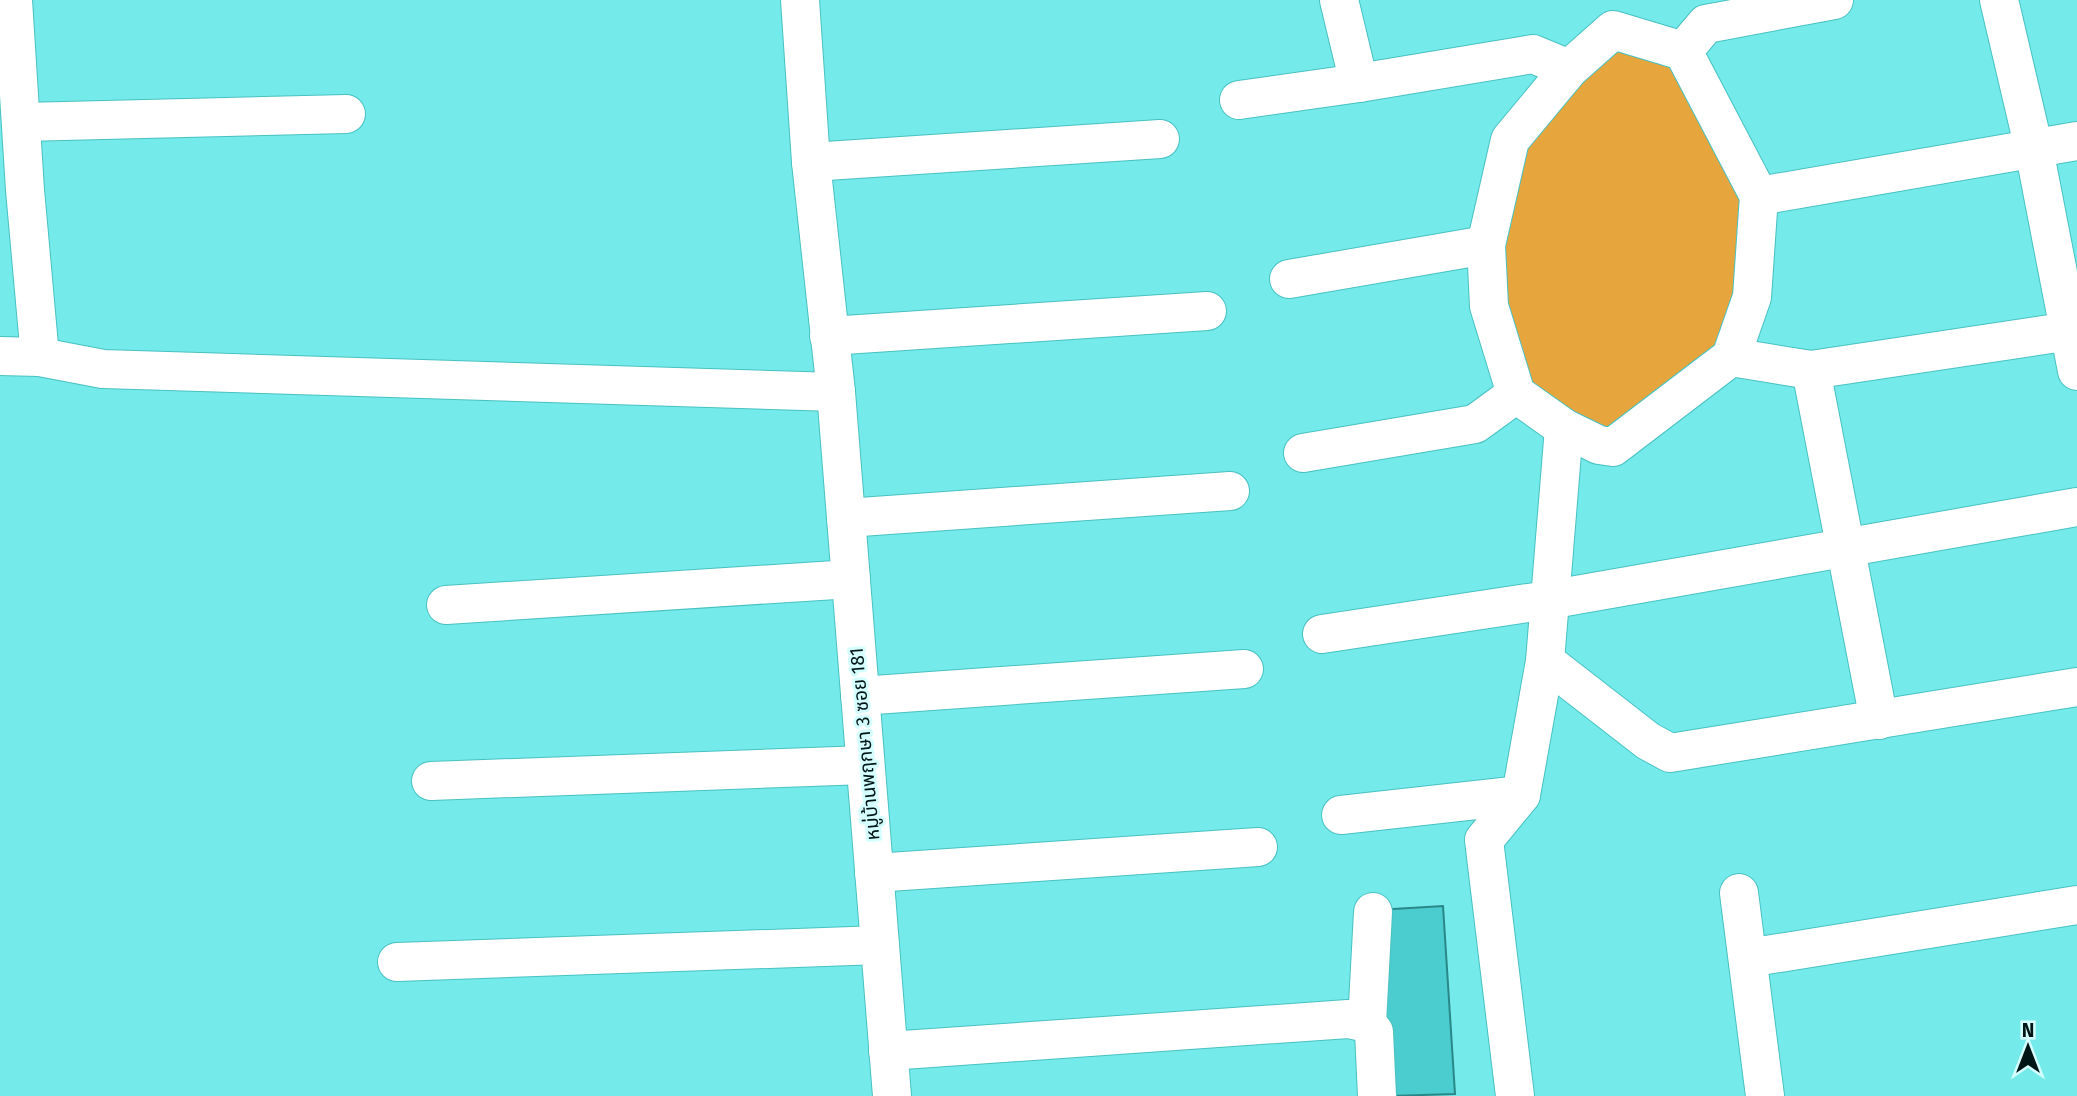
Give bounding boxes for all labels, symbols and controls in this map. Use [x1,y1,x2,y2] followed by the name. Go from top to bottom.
[845,647,885,841] street label: หมู่บ้านพฤกษา 3 ซอย 181
[1993,1012,2063,1082] north arrow
[2022,1019,2034,1042] text: N

